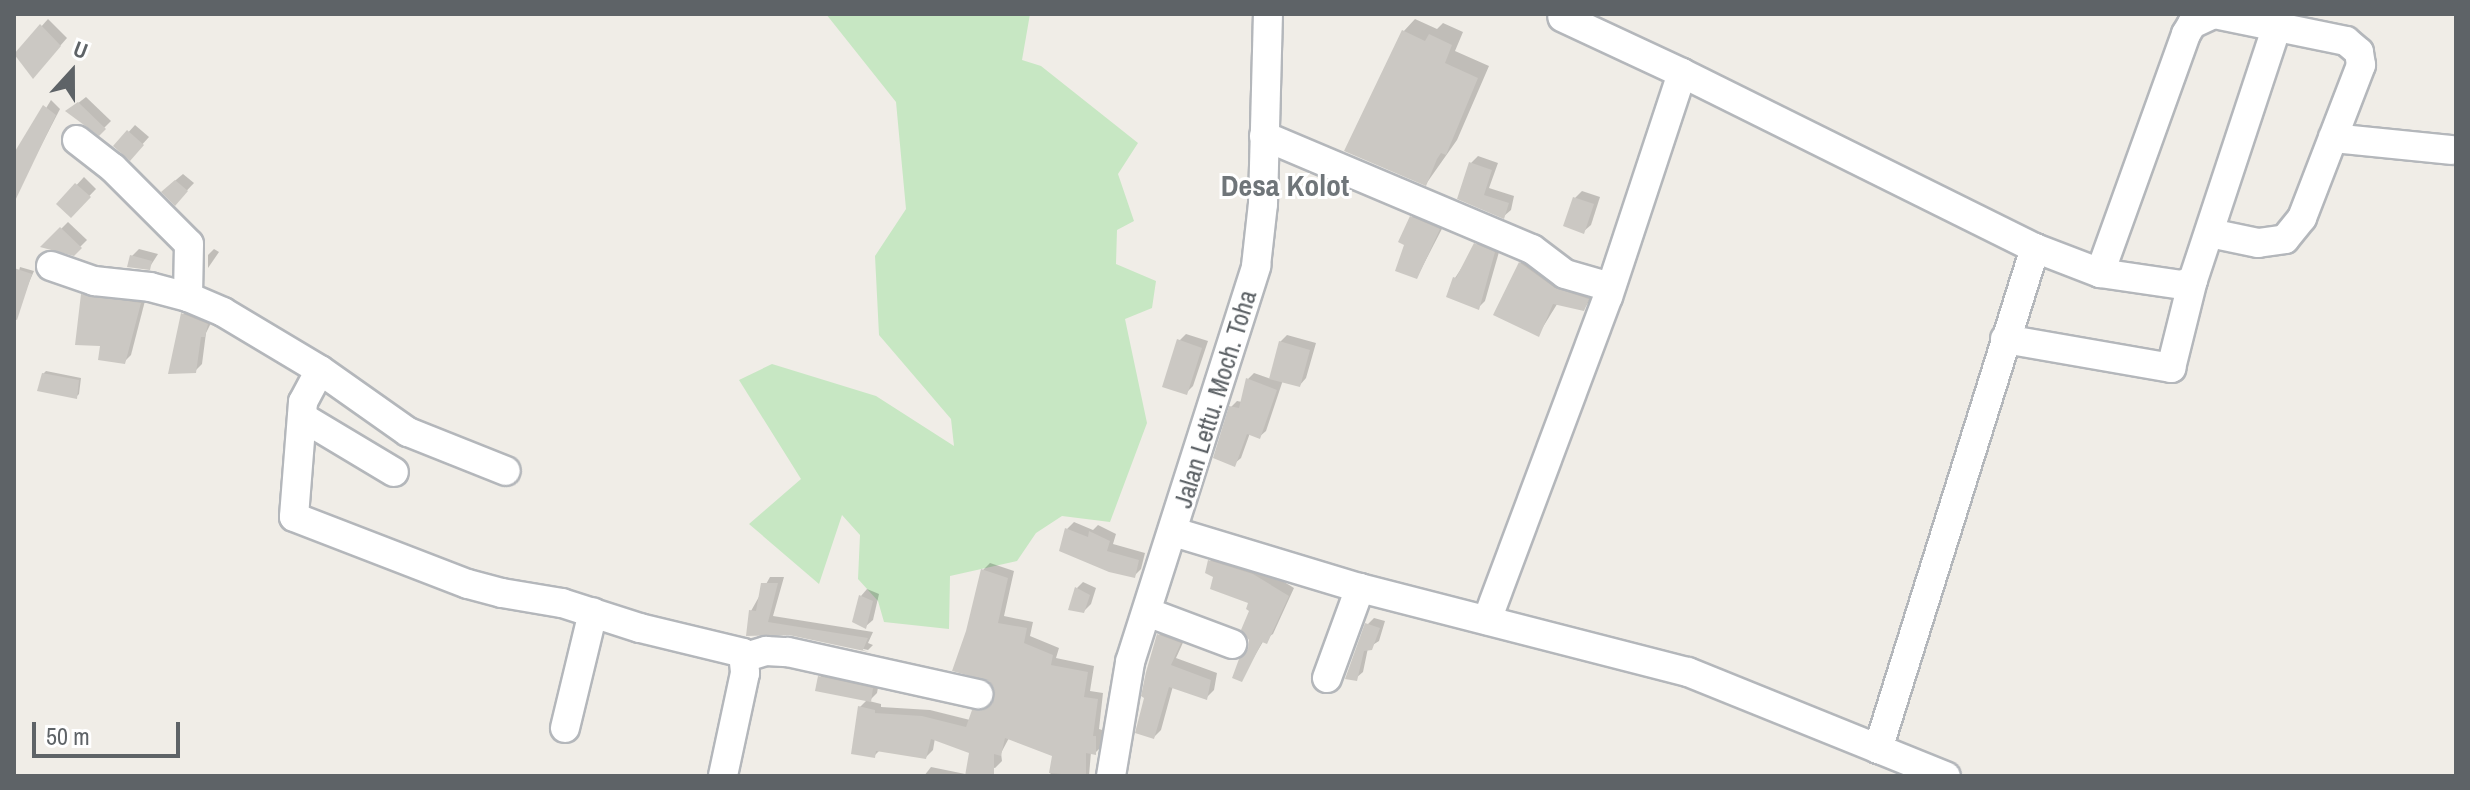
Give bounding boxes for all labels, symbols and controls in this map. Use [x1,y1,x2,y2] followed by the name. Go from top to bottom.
[32,32,112,112] north arrow
[69,33,92,66] text: U
[1221,167,1349,203] district label: Desa Kolot
[1167,286,1263,512] street label: Jalan Lettu. Moch. Toha
[36,706,184,756] scale bar
[46,720,90,752] text: 50 m

